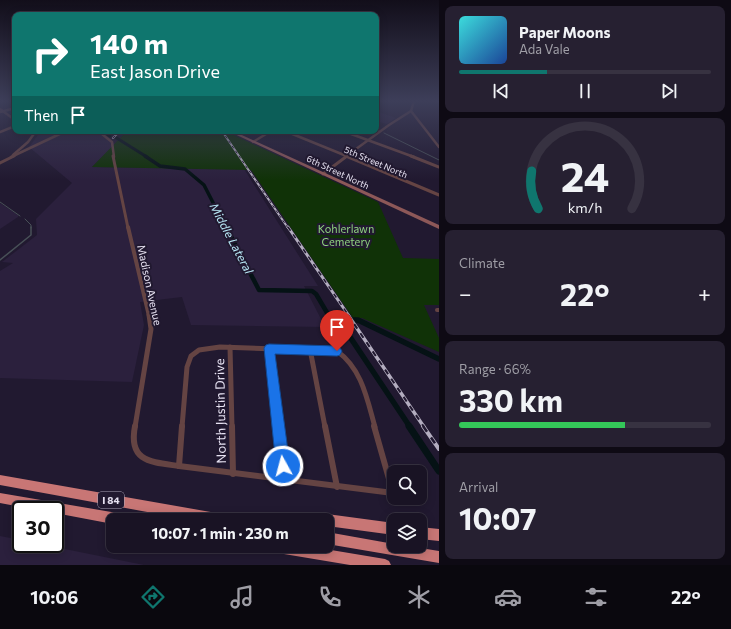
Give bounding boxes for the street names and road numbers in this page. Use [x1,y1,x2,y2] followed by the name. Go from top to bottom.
[343,144,409,180] street label: 5th Street North
[305,153,371,191] street label: 6th Street North
[135,244,165,327] street label: Madison Avenue
[211,358,229,464] street label: North Justin Drive
[98,492,124,508] road number: I 84

